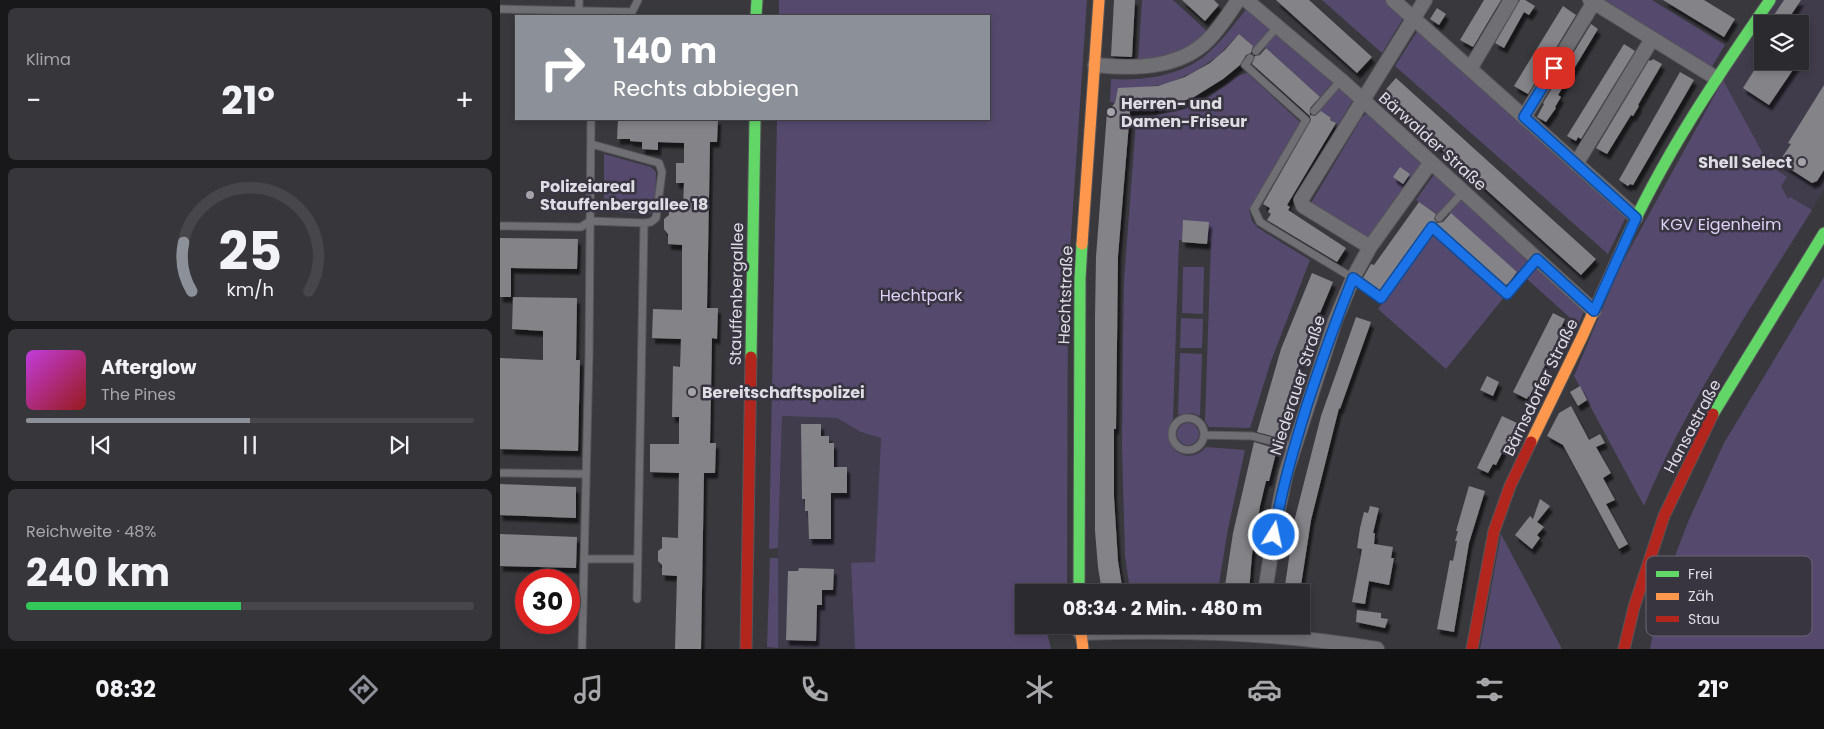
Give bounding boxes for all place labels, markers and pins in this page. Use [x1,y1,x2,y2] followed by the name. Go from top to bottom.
[1533,47,1575,89] pin
[1121,92,1247,133] place label: Herren- und Damen-Friseur
[1105,106,1117,118] marker: Herren- und Damen-Friseur
[1698,151,1792,174] place label: Shell Select
[1796,156,1808,168] marker: Shell Select
[540,175,708,216] place label: Polizeiareal Stauffenbergallee 18
[524,189,536,201] marker: Polizeiareal Stauffenbergallee 18
[702,381,865,404] place label: Bereitschaftspolizei
[686,386,698,398] marker: Bereitschaftspolizei

